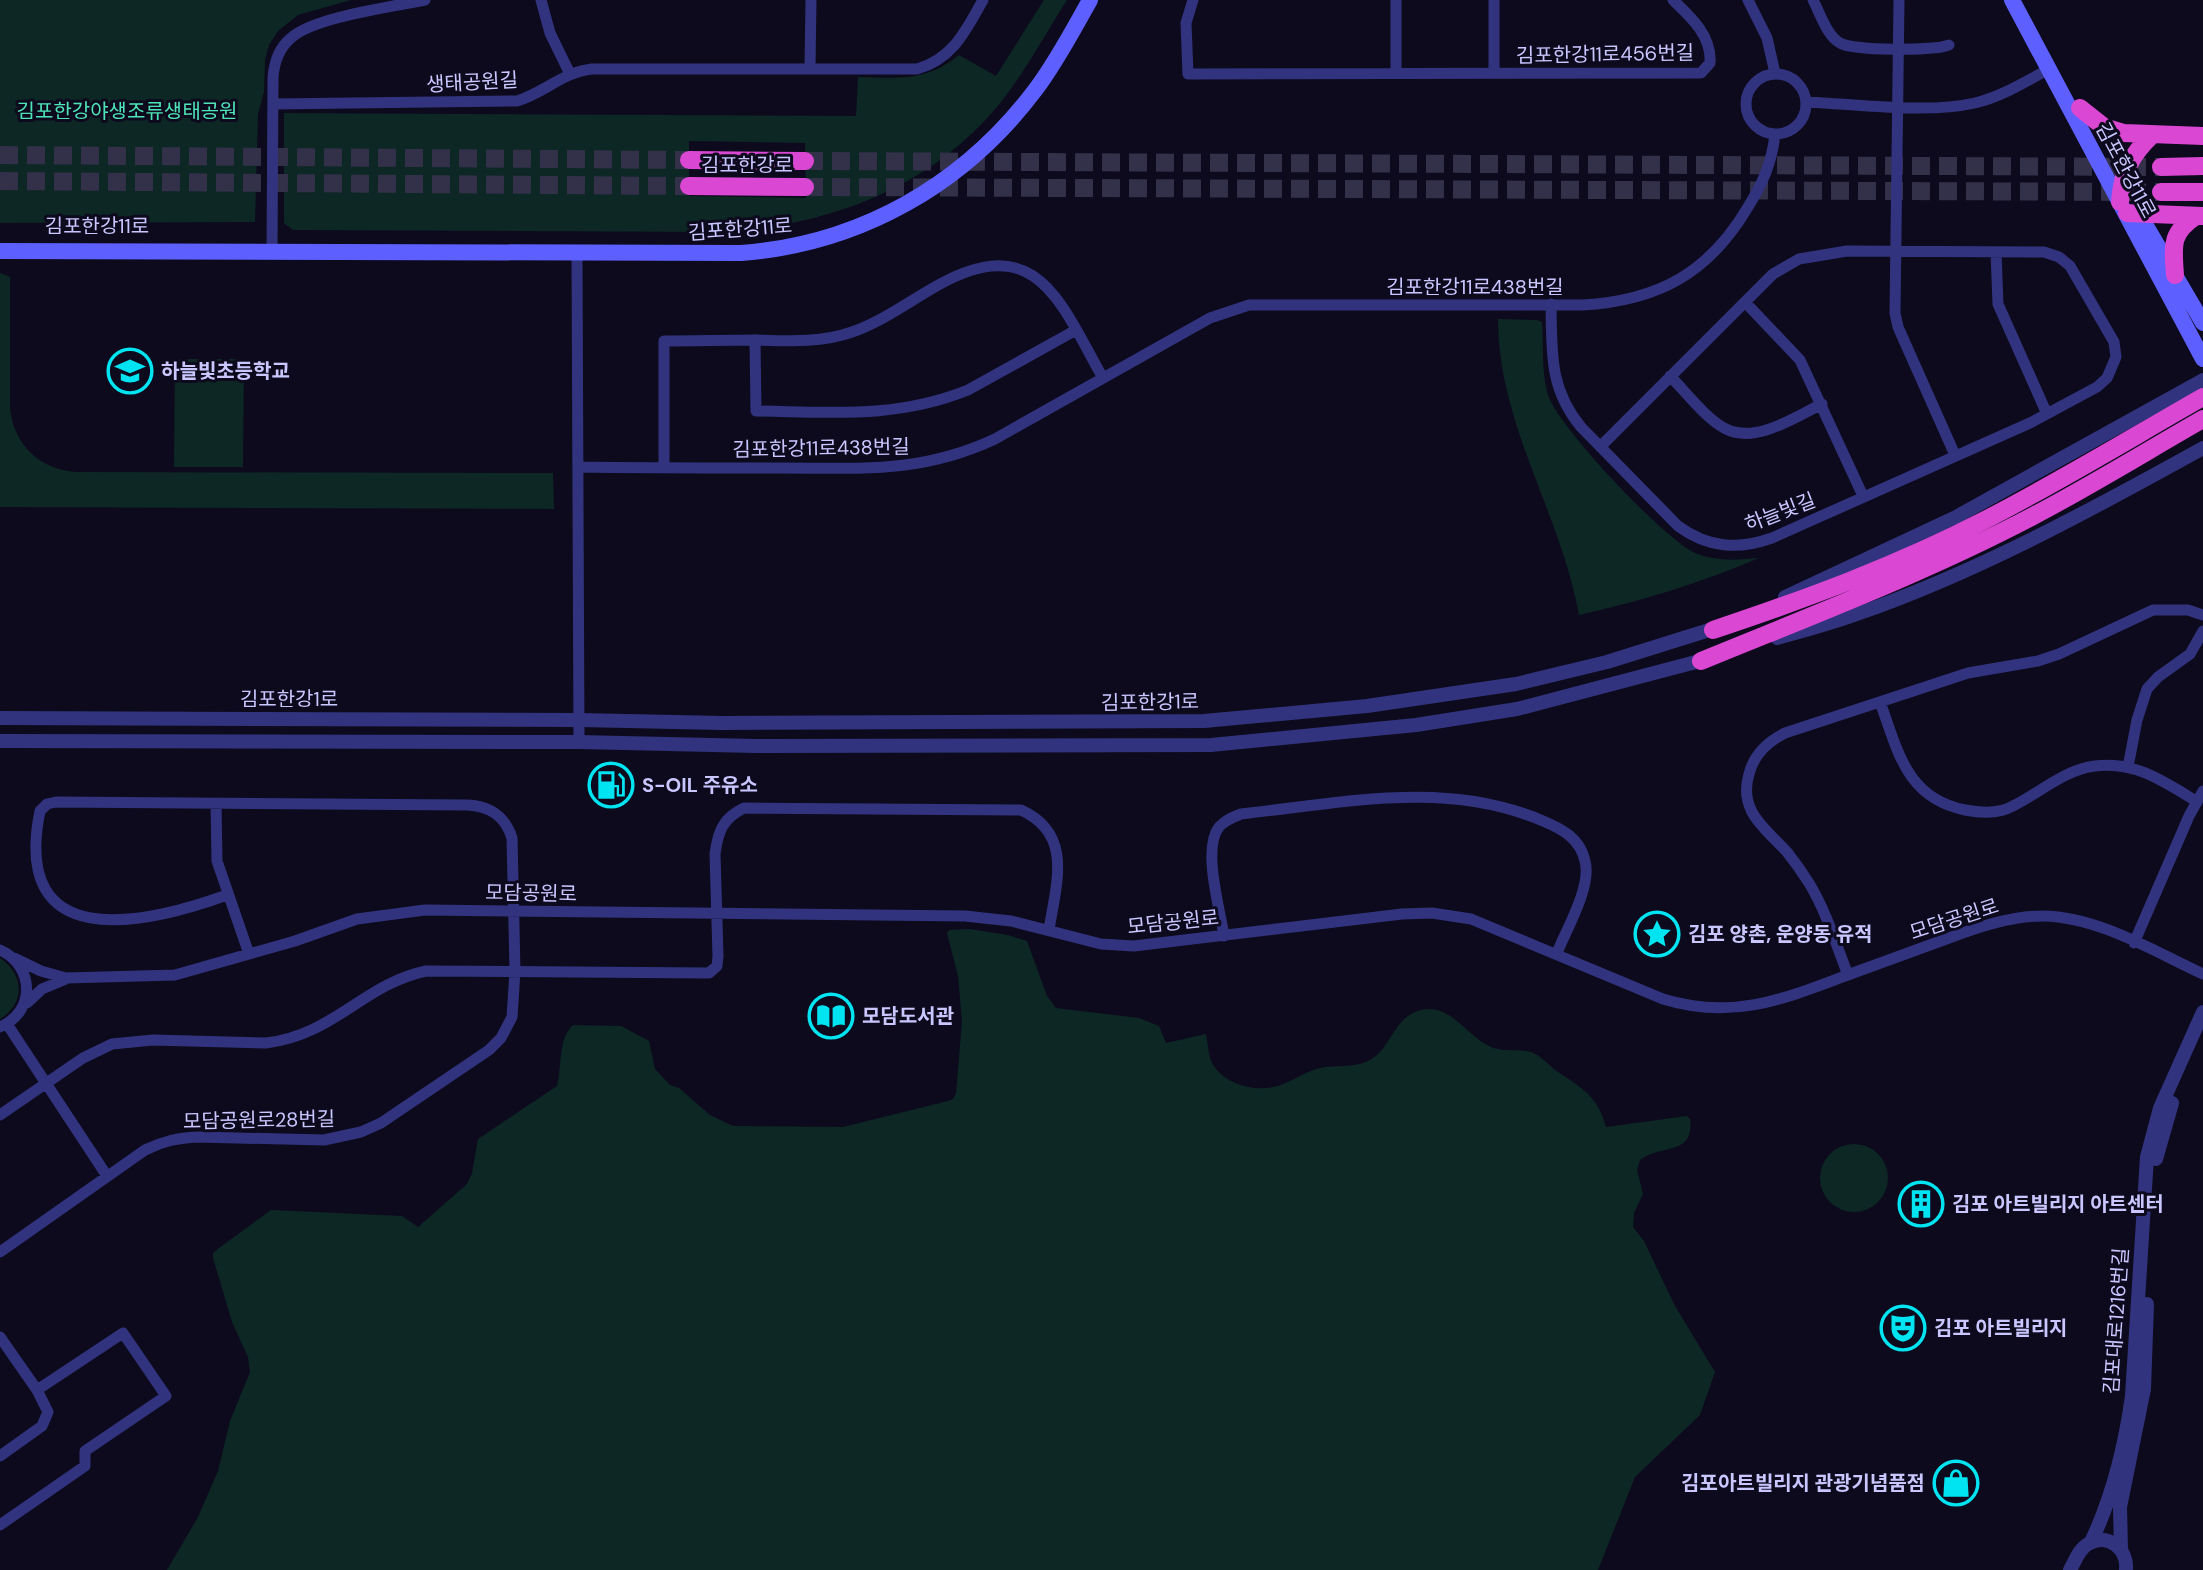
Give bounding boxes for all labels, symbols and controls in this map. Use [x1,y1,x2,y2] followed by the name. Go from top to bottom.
[1516,39,1694,69] street label: 김포한강11로456번길
[425,67,519,97] street label: 생태공원길
[17,98,237,124] park label: 김포한강야생조류생태공원
[2090,118,2162,222] street label: 김포한강11로
[701,152,793,178] street label: 김포한강로
[687,212,793,246] street label: 김포한강11로
[45,213,149,239] street label: 김포한강11로
[1386,274,1564,300] street label: 김포한강11로438번길
[106,347,154,395] school or university icon: 하늘빛초등학교
[161,358,290,384] place label: 하늘빛초등학교
[732,433,910,463] street label: 김포한강11로438번길
[1741,487,1819,537] street label: 하늘빛길
[240,686,338,712] street label: 김포한강1로
[1101,688,1199,716] street label: 김포한강1로
[587,761,635,809] fuel station icon: S-OIL 주유소
[642,772,758,798] place label: S-OIL 주유소
[485,879,577,907] street label: 모담공원로
[1906,892,2002,946] street label: 모담공원로
[1126,904,1220,940] street label: 모담공원로
[1633,910,1681,958] place icon: 김포 양촌, 운양동 유적
[1688,921,1873,947] place label: 김포 양촌, 운양동 유적
[807,992,855,1040] library icon: 모담도서관
[862,1003,955,1029] place label: 모담도서관
[183,1106,335,1134] street label: 모담공원로28번길
[1897,1180,1945,1228] building icon: 김포 아트빌리지 아트센터
[1952,1191,2164,1217] place label: 김포 아트빌리지 아트센터
[2098,1247,2134,1395] street label: 김포대로1216번길
[1879,1304,1927,1352] theatre icon: 김포 아트빌리지
[1934,1315,2068,1341] place label: 김포 아트빌리지
[1932,1459,1980,1507] shop icon: 김포아트빌리지 관광기념품점
[1681,1470,1925,1496] place label: 김포아트빌리지 관광기념품점

